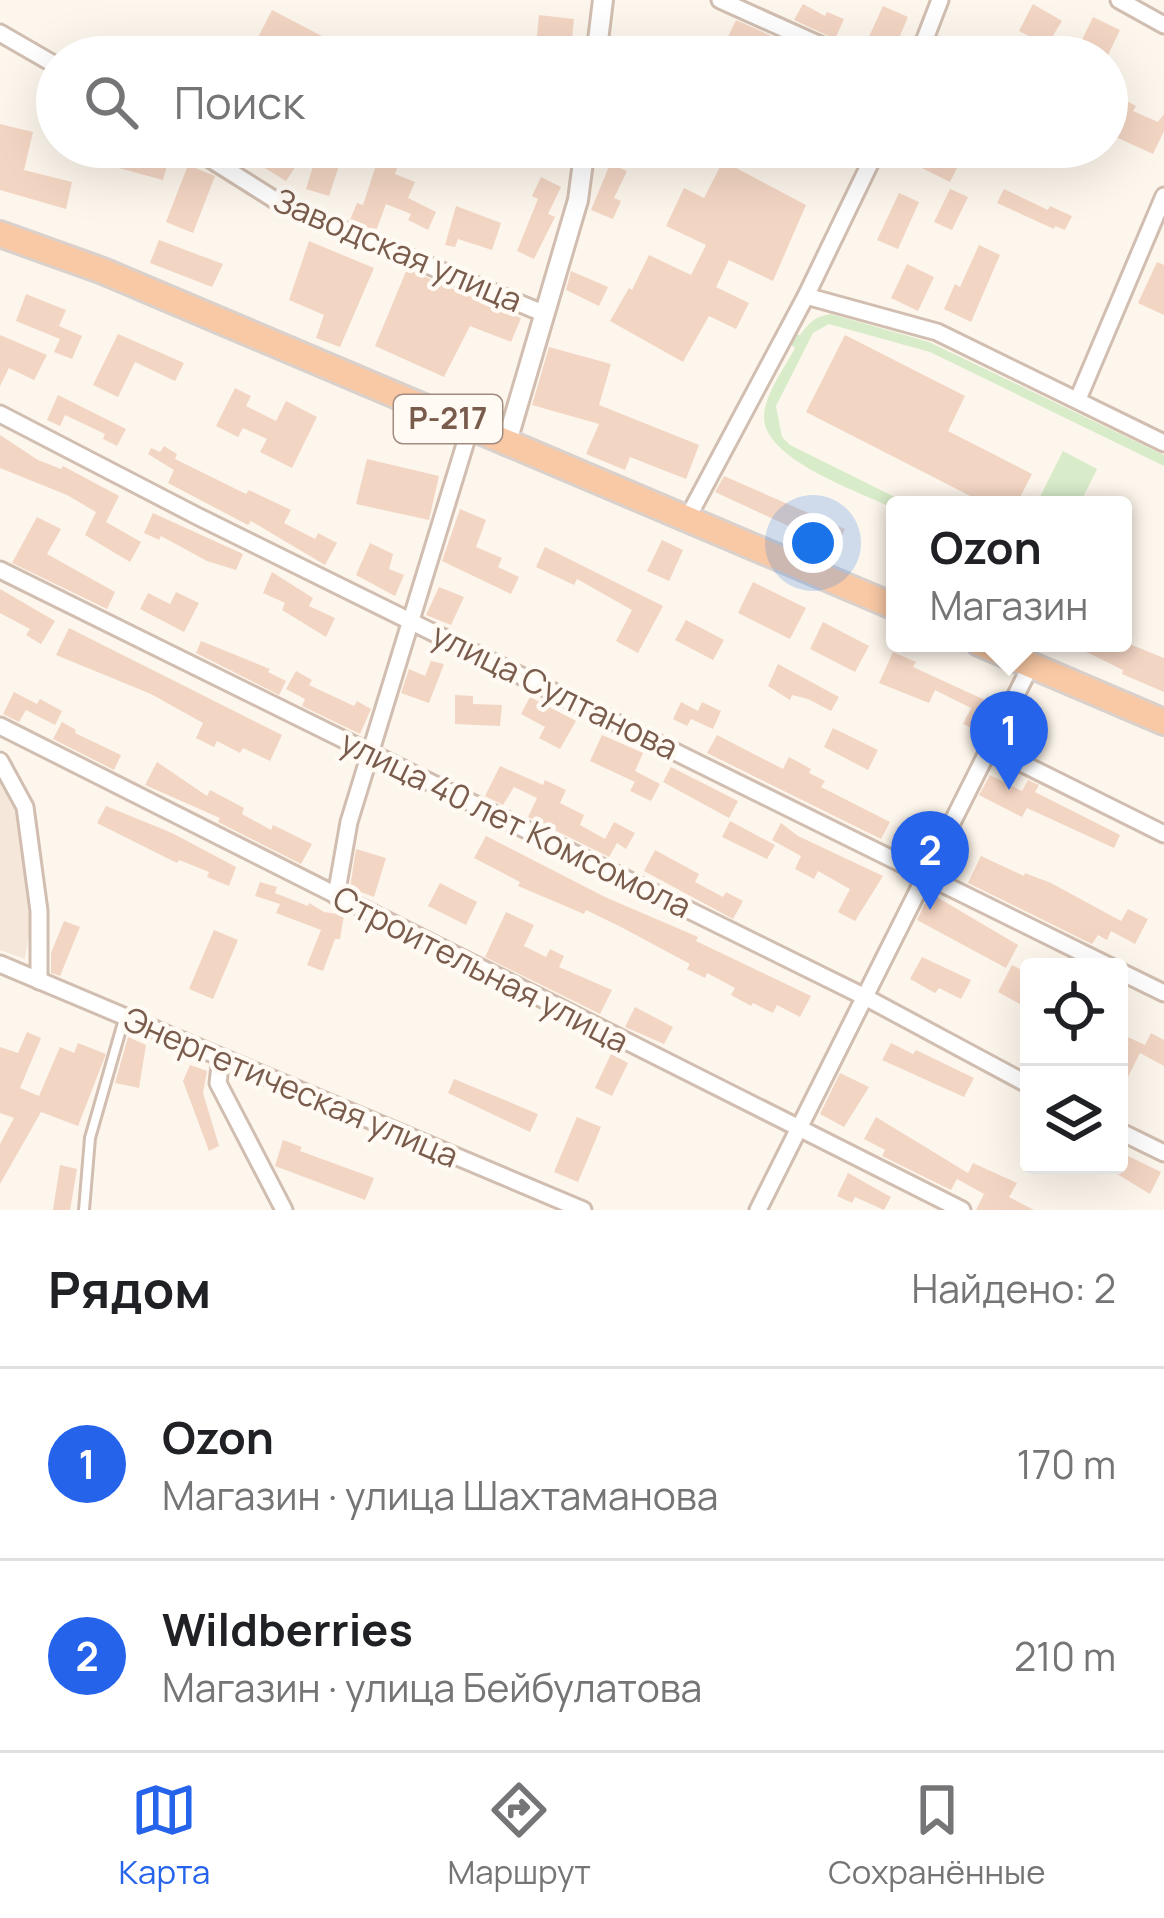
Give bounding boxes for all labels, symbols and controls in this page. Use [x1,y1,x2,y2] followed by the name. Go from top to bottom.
[36,36,1128,168] search box
[78,69,144,135] icon: search
[174,71,305,133] text: Поиск
[267,177,529,322] street label: Заводская улица
[394,395,502,443] road number: Р-217
[886,496,1132,652] popup
[783,513,843,573] your location
[930,516,1042,578] text: Ozon
[930,578,1088,632] text: Магазин
[425,611,686,770] street label: улица Султанова
[970,691,1048,790] pin: 1
[333,719,699,928] street label: улица 40 лет Комсомола
[891,811,969,910] pin: 2
[326,874,637,1063] street label: Строительная улица
[1020,958,1128,1174] map controls
[1020,958,1128,1066] button: locate
[117,996,466,1178] street label: Энергетическая улица
[1020,1066,1128,1174] button: layers
[48,1254,211,1323] text: Рядом
[912,1261,1116,1315] text: Найдено: 2
[162,1406,274,1468] text: Ozon
[78,1437,96,1491] text: 1
[1017,1437,1116,1491] text: 170 m
[162,1468,718,1522] text: Магазин · улица Шахтаманова
[162,1598,413,1660] text: Wildberries
[75,1629,99,1683] text: 2
[1014,1629,1116,1683] text: 210 m
[162,1660,702,1714] text: Магазин · улица Бейбулатова
[119,1777,210,1894] tab: Карта
[447,1777,591,1894] tab: Маршрут
[828,1777,1045,1894] tab: Сохранённые

